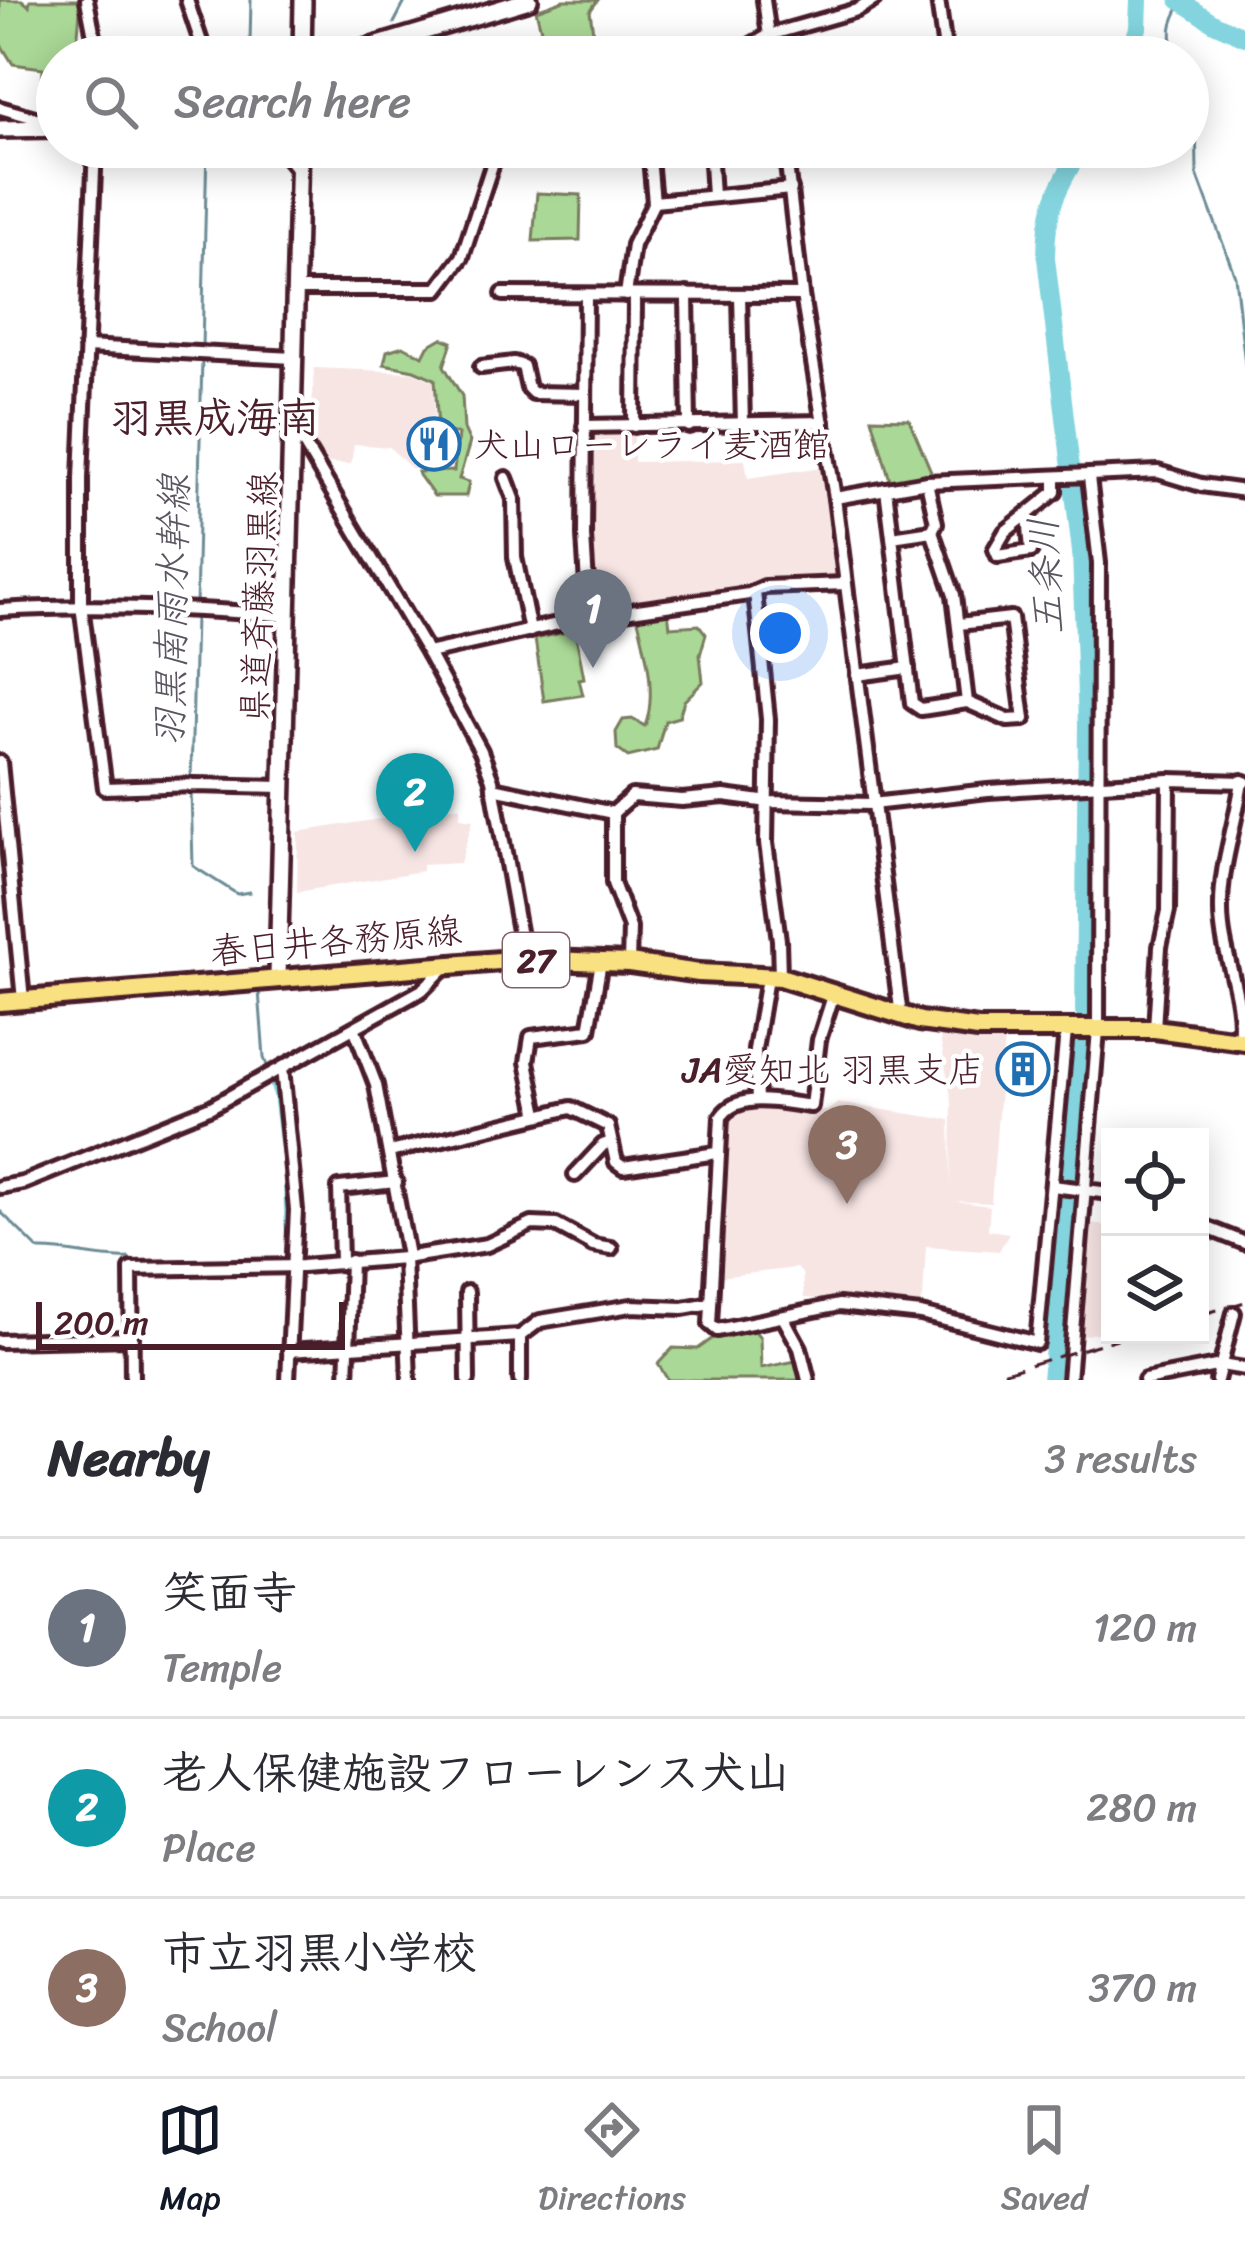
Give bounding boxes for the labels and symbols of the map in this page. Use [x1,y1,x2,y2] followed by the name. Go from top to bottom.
[110,381,320,455] district label: 羽黒成海南
[473,413,830,477] place label: 犬山ローレライ麦酒館
[406,416,462,472] restaurant icon: 犬山ローレライ麦酒館
[223,470,295,724] street label: 県道斉藤羽黒線
[135,472,208,748] water label: 羽黒南雨水幹線
[1008,516,1083,636] water label: 五条川
[554,569,632,668] pin: 1
[750,603,810,663] your location
[376,753,454,852] pin: 2
[208,898,464,984] street label: 春日井各務原線
[503,933,569,987] road number: 27
[680,1038,984,1102] place label: JA愛知北 羽黒支店
[995,1041,1051,1097] building icon: JA愛知北 羽黒支店
[808,1105,886,1204] pin: 3
[36,1296,345,1349] scale bar

